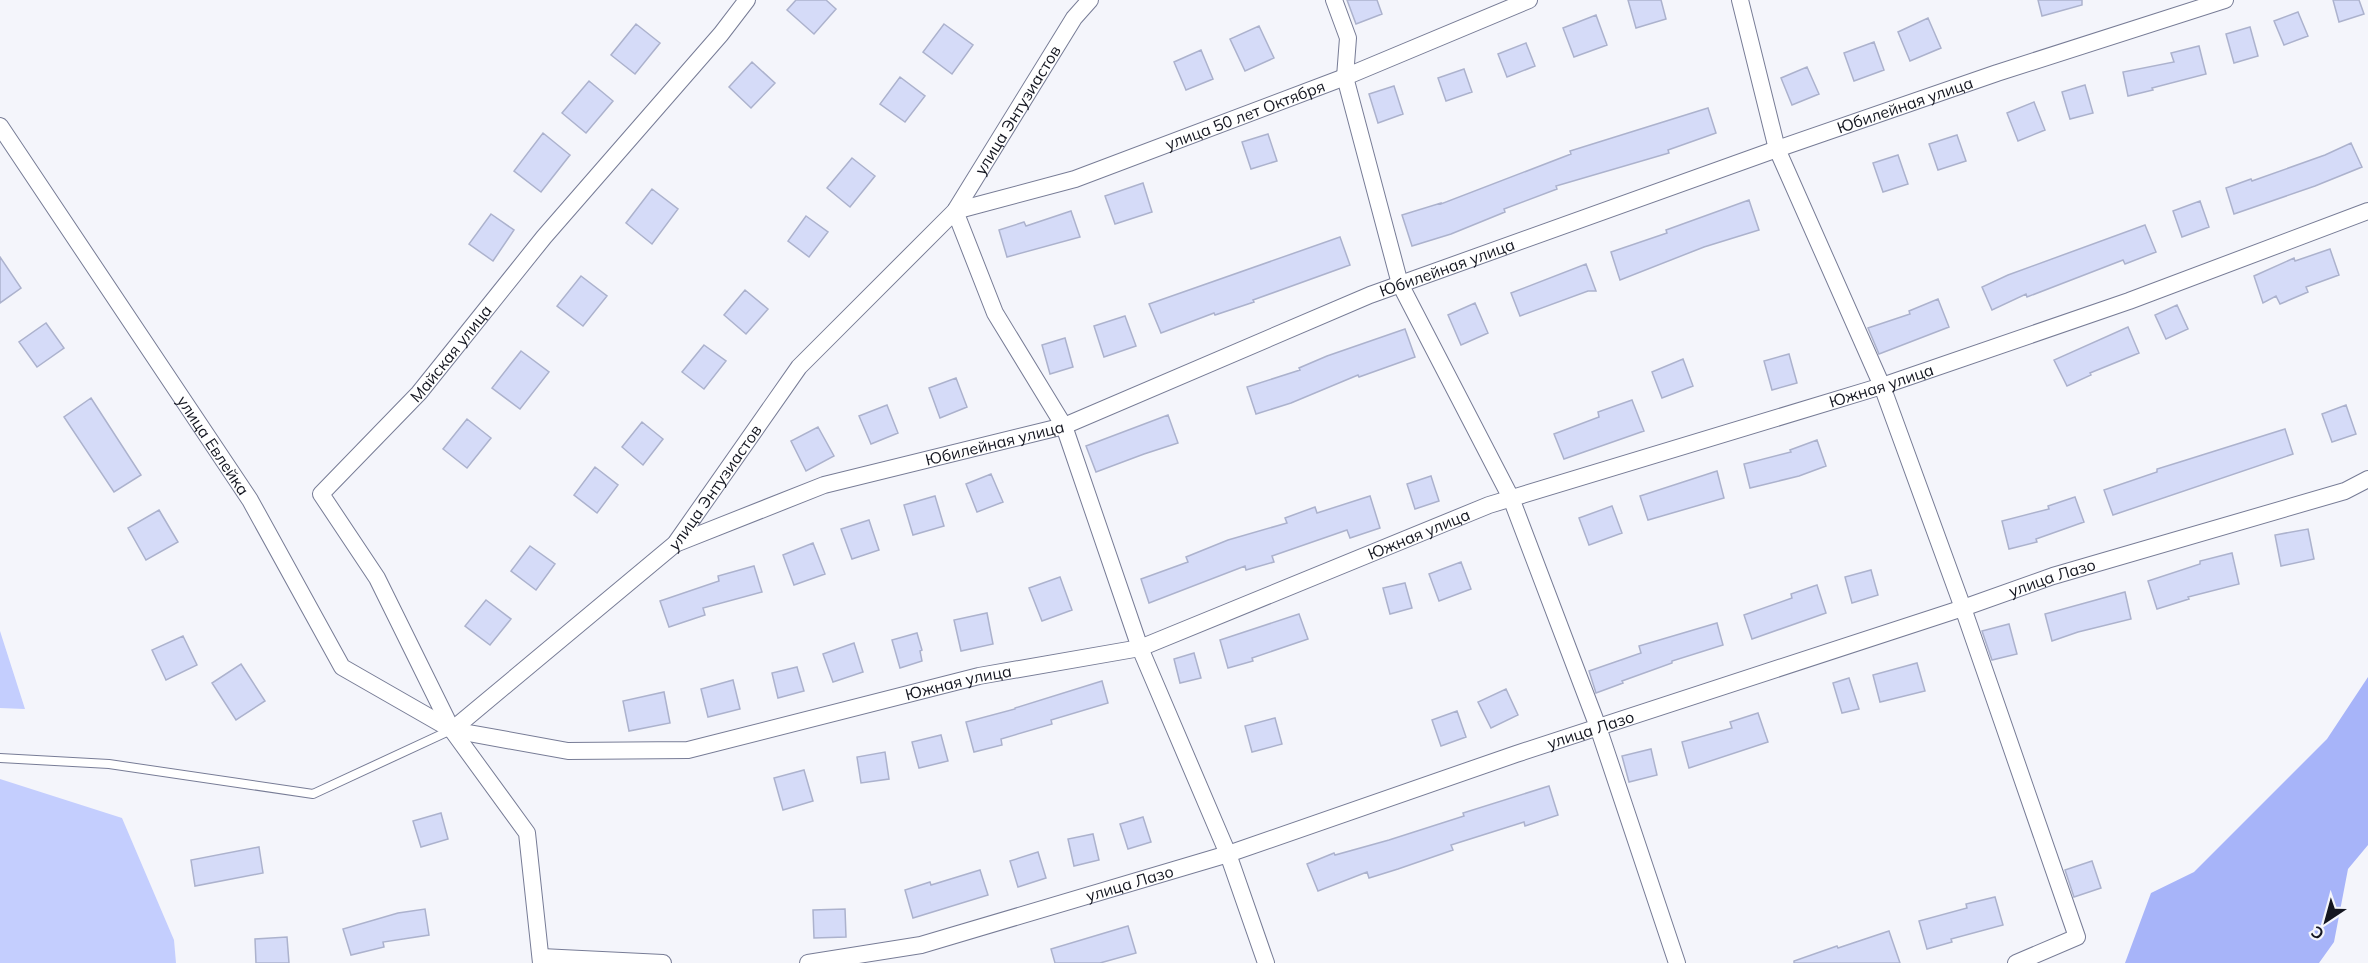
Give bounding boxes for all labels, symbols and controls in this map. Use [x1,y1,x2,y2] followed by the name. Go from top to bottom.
[970,41,1065,178] street label: улица Энтузиастов
[1834,72,1975,137] street label: Юбилейная улица
[1162,76,1328,154] street label: улица 50 лет Октября
[1377,234,1517,301] street label: Юбилейная улица
[406,301,496,406] street label: Майская улица
[1827,359,1936,411] street label: Южная улица
[173,392,254,499] street label: улица Евлейка
[923,416,1066,470] street label: Юбилейная улица
[665,421,766,555] street label: улица Энтузиастов
[1365,504,1473,564] street label: Южная улица
[2006,554,2098,601] street label: улица Лазо
[903,661,1013,704] street label: Южная улица
[1545,706,1637,753] street label: улица Лазо
[1083,861,1176,906] street label: улица Лазо
[2296,891,2356,951] north arrow
[2307,922,2327,944] text: С

